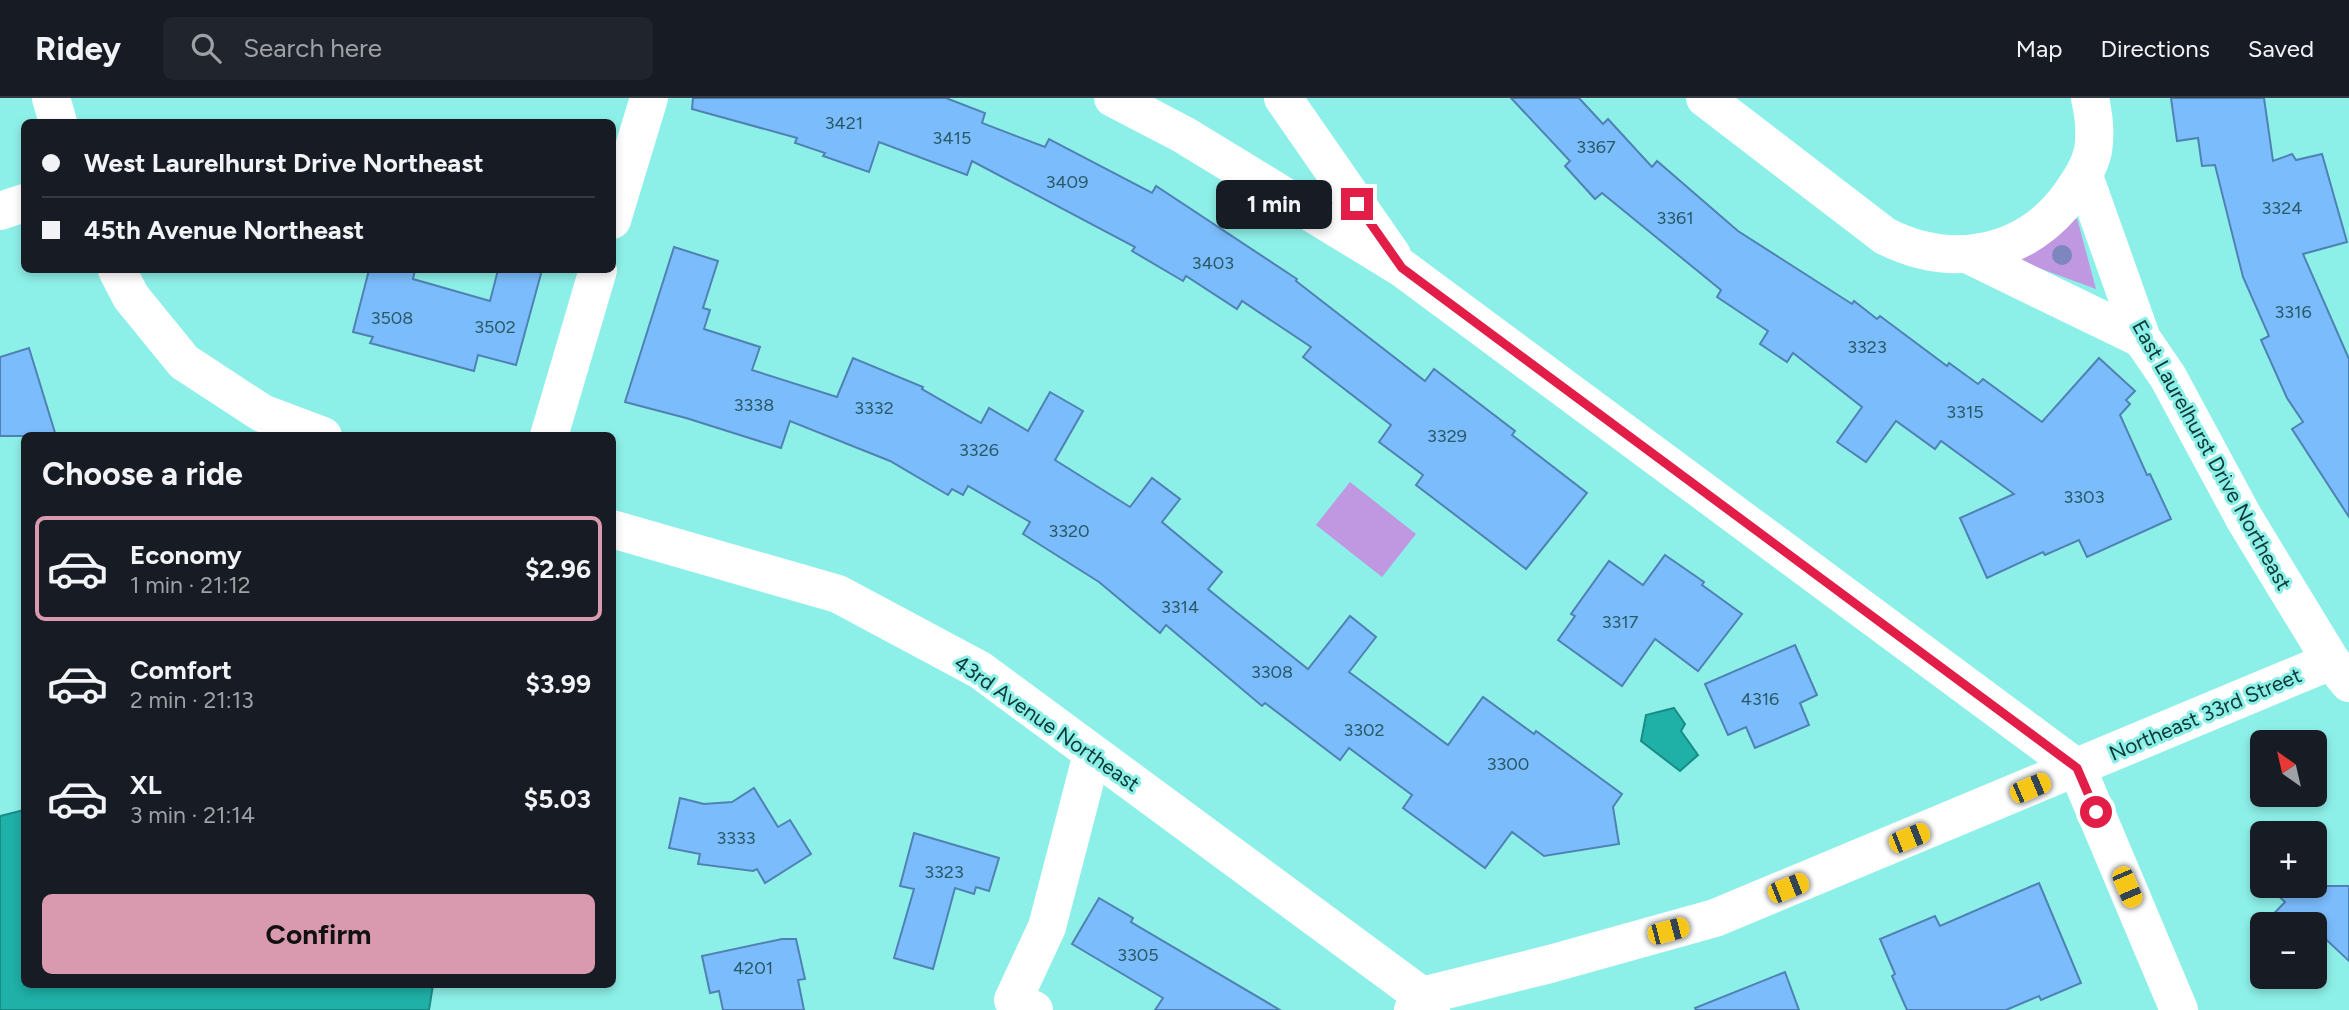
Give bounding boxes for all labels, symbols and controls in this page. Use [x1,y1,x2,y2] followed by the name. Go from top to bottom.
[163,17,653,80] search box
[35,29,121,68] text: Ridey
[187,29,225,67] icon: search
[243,32,382,64] text: Search here
[2016,34,2062,63] text: Map
[2100,34,2210,63] text: Directions
[2248,34,2314,63] text: Saved
[825,112,863,134] house number: 3421
[933,127,971,149] house number: 3415
[1576,136,1616,158] house number: 3367
[84,147,484,179] text: West Laurelhurst Drive Northeast
[1046,171,1088,193] house number: 3409
[1217,180,1332,228] callout: 1 min
[1341,188,1373,220] route end
[1247,190,1301,218] text: 1 min
[2262,197,2302,219] house number: 3324
[1656,207,1694,229] house number: 3361
[84,214,364,246] text: 45th Avenue Northeast
[1192,252,1234,274] house number: 3403
[2274,301,2312,323] house number: 3316
[371,307,413,329] house number: 3508
[474,316,516,338] house number: 3502
[2127,316,2297,594] street label: East Laurelhurst Drive Northeast
[1847,336,1887,358] house number: 3323
[734,394,774,416] house number: 3338
[854,397,894,419] house number: 3332
[1946,401,1984,423] house number: 3315
[1427,425,1467,447] house number: 3329
[959,439,999,461] house number: 3326
[42,455,243,493] text: Choose a ride
[2064,486,2104,508] house number: 3303
[1048,520,1090,542] house number: 3320
[46,537,109,600] icon: car
[130,539,242,571] text: Economy
[525,553,591,585] text: $2.96
[130,571,251,599] text: 1 min · 21:12
[1161,596,1199,618] house number: 3314
[1602,611,1639,633] house number: 3317
[950,650,1144,796] street label: 43rd Avenue Northeast
[46,652,109,715] icon: car
[130,654,232,686] text: Comfort
[1251,661,1293,683] house number: 3308
[2105,662,2305,766] street label: Northeast 33rd Street
[526,668,591,700] text: $3.99
[130,686,254,714] text: 2 min · 21:13
[1741,688,1779,710] house number: 4316
[1343,719,1385,741] house number: 3302
[2250,730,2328,807] north arrow
[2250,730,2327,989] map controls
[1487,753,1529,775] house number: 3300
[46,767,109,830] icon: car
[130,769,162,801] text: XL
[2007,770,2054,806] car
[524,783,591,815] text: $5.03
[2080,796,2112,828] route start
[130,801,255,829] text: 3 min · 21:14
[1886,820,1933,856] car
[2250,821,2327,898] button: +
[716,827,756,849] house number: 3333
[924,861,964,883] house number: 3323
[2110,864,2145,910] car
[1765,870,1812,906] car
[42,894,595,974] button: Confirm
[2250,912,2327,989] button: −
[1645,915,1692,947] car
[1117,944,1159,966] house number: 3305
[733,957,773,979] house number: 4201

